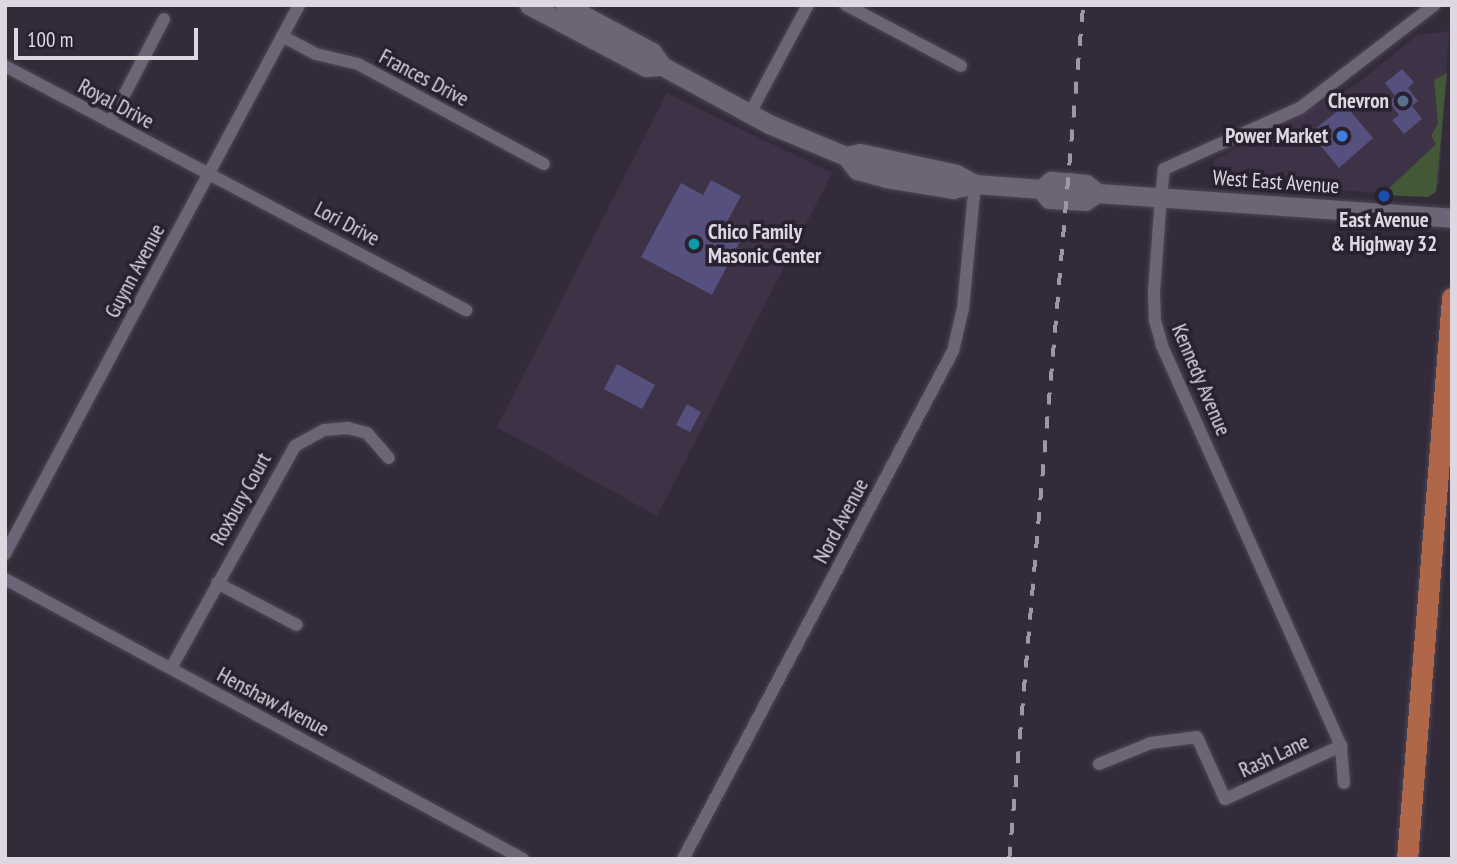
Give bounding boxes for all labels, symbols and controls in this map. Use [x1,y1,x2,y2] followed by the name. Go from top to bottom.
[18,14,201,58] scale bar
[27,26,73,53] text: 100 m
[375,44,473,112] street label: Frances Drive
[74,74,158,134] street label: Royal Drive
[1328,88,1389,114] place label: Chevron
[1395,93,1411,109] marker: Chevron
[1225,123,1328,149] place label: Power Market
[1334,128,1350,144] marker: Power Market
[1212,165,1340,199] street label: West East Avenue
[1376,188,1392,204] marker: East Avenue & Highway 32
[310,196,384,252] street label: Lori Drive
[1330,207,1438,257] place label: East Avenue & Highway 32
[100,219,170,323] street label: Guynn Avenue
[708,219,822,269] place label: Chico Family Masonic Center
[686,236,702,252] marker: Chico Family Masonic Center
[1166,320,1236,440] street label: Kennedy Avenue
[205,448,277,550] street label: Roxbury Court
[808,474,874,568] street label: Nord Avenue
[212,662,334,742] street label: Henshaw Avenue
[1235,729,1313,783] street label: Rash Lane

